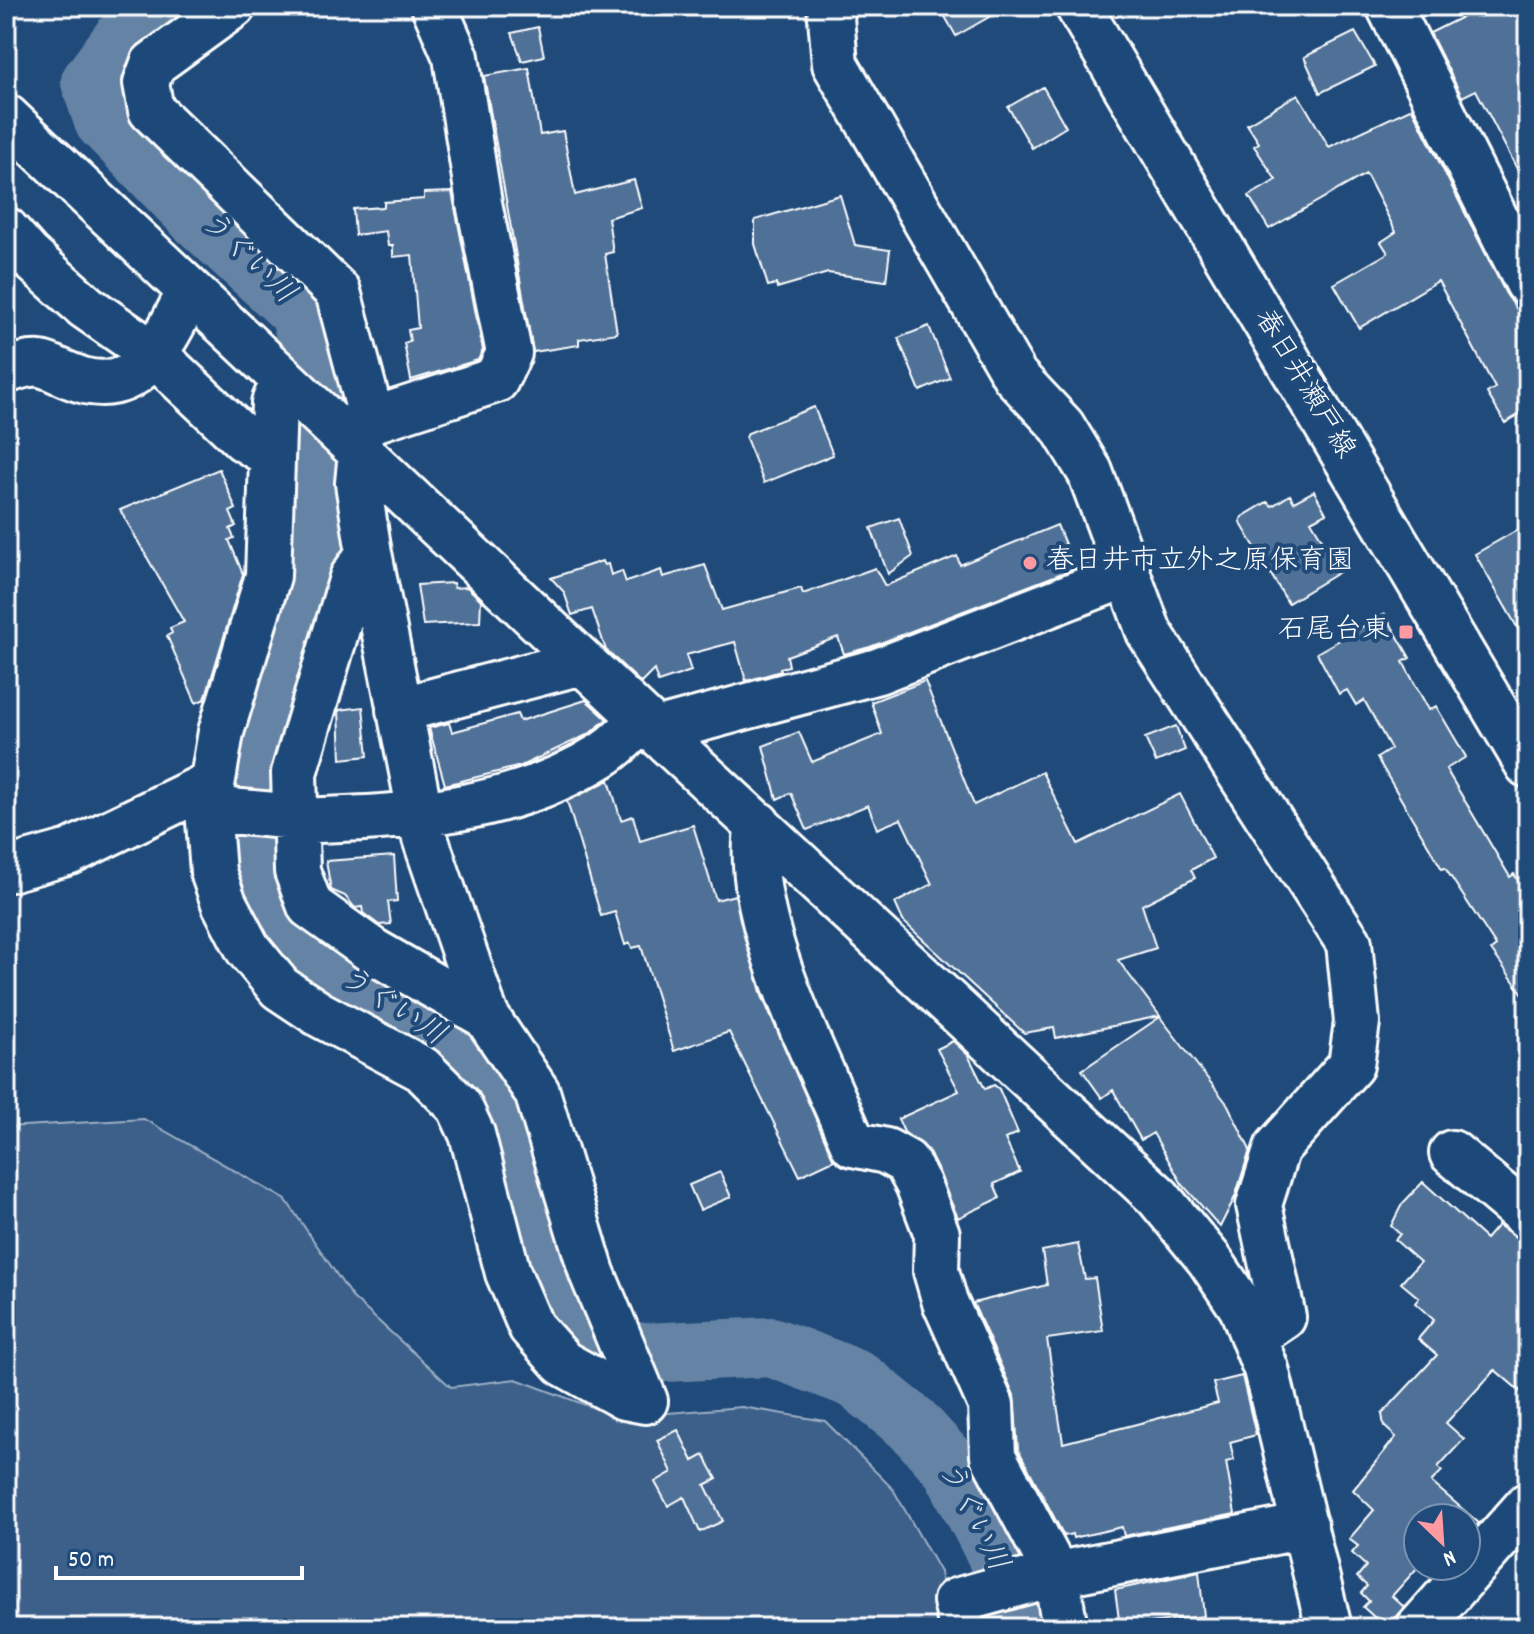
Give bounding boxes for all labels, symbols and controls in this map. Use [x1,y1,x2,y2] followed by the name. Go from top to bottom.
[188,202,304,316] water label: うぐい川
[1243,303,1363,467] street label: 春日井瀬戸線
[1046,543,1354,583] place label: 春日井市立外之原保育園
[1021,554,1039,572] marker: 春日井市立外之原保育園
[1278,612,1390,652] place label: 石尾台東
[1397,623,1415,641] marker: 石尾台東
[329,957,453,1059] water label: うぐい川
[925,1454,1017,1580] water label: うぐい川
[1402,1502,1482,1582] north arrow
[56,1530,302,1580] scale bar
[1437,1541,1460,1573] text: N
[68,1544,114,1578] text: 50 m

